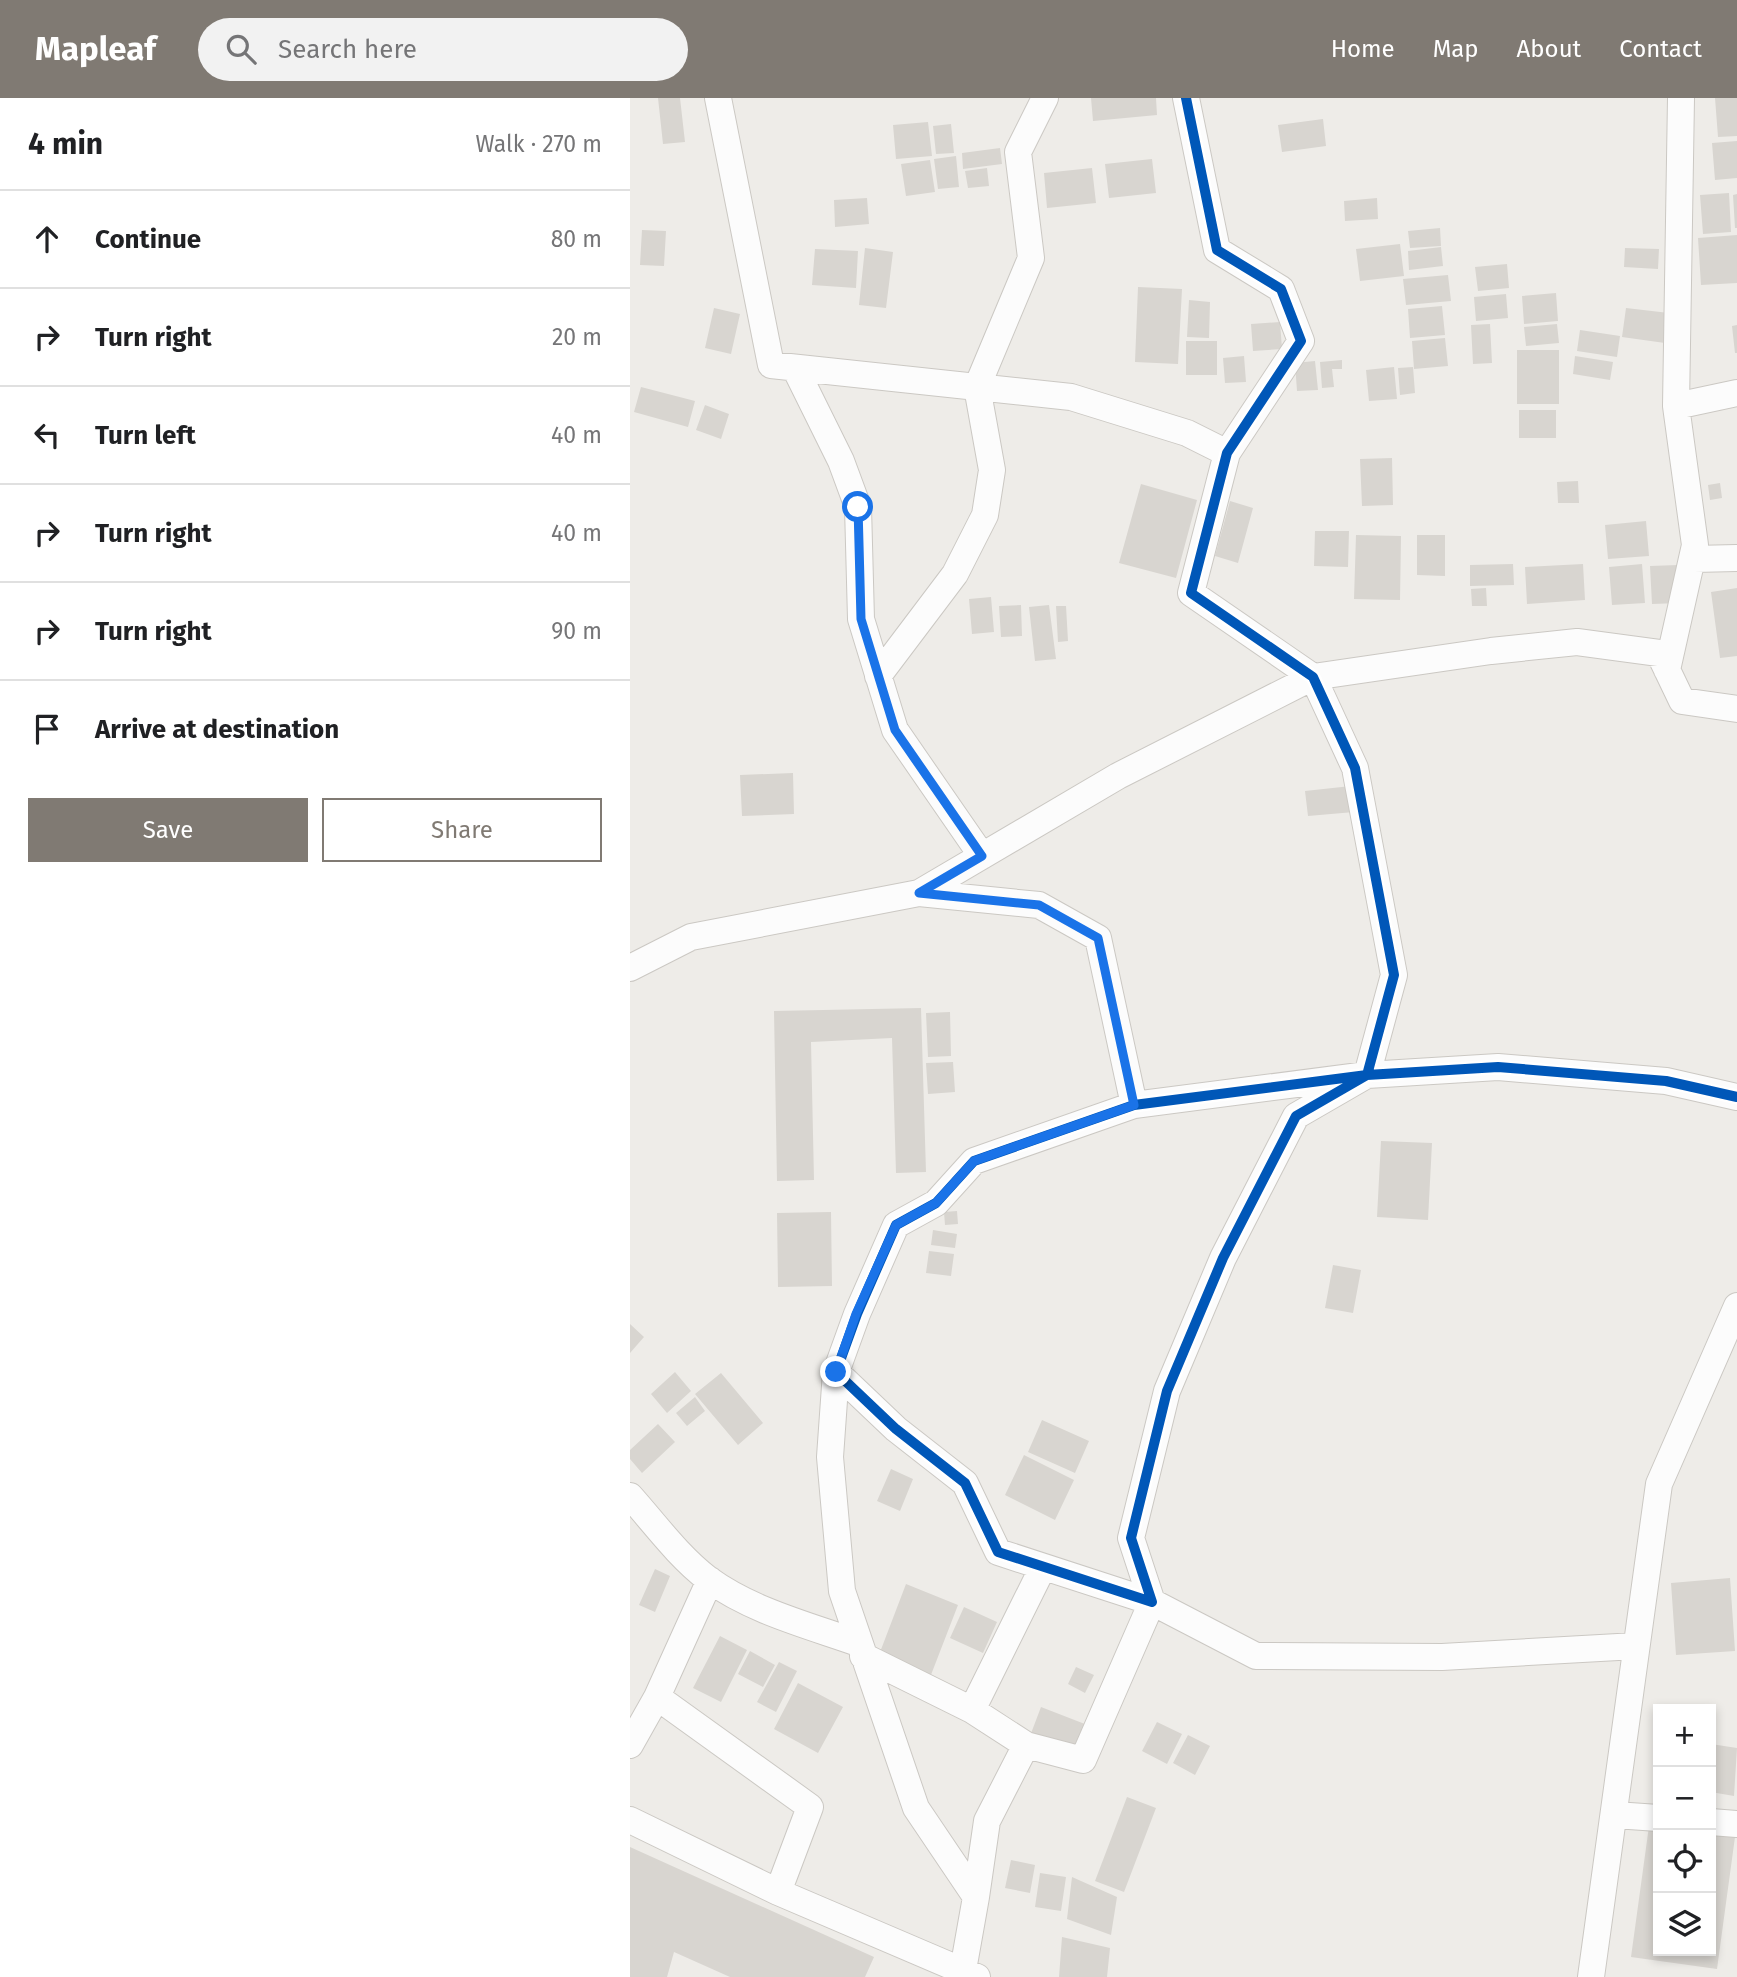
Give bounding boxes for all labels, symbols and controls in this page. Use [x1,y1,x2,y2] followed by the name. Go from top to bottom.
[198,18,688,81] search box
[35,29,156,69] text: Mapleaf
[222,30,260,68] icon: search
[278,34,417,65] text: Search here
[1331,35,1395,63] text: Home
[1433,35,1479,63] text: Map
[1517,35,1581,63] text: About
[1619,35,1702,63] text: Contact
[28,126,103,162] text: 4 min
[475,130,602,158] text: Walk · 270 m
[28,220,66,258] icon: ahead
[95,224,201,255] text: Continue
[551,225,602,253] text: 80 m
[28,318,66,356] icon: right
[95,322,212,353] text: Turn right
[552,323,602,351] text: 20 m
[28,416,66,454] icon: left
[95,420,196,451] text: Turn left
[551,421,602,449] text: 40 m
[842,491,873,522] route start
[28,514,66,552] icon: right
[95,518,212,549] text: Turn right
[551,519,602,547] text: 40 m
[28,612,66,650] icon: right
[95,616,212,647] text: Turn right
[551,617,602,645] text: 90 m
[28,710,66,748] icon: arrive
[95,714,339,745] text: Arrive at destination
[28,798,308,862] button: Save
[322,798,602,862] button: Share
[820,1356,851,1387] route end
[1653,1704,1716,1956] map controls
[1653,1704,1716,1767] button: +
[1653,1767,1716,1830] button: −
[1653,1830,1716,1893] button: locate
[1653,1893,1716,1956] button: layers

